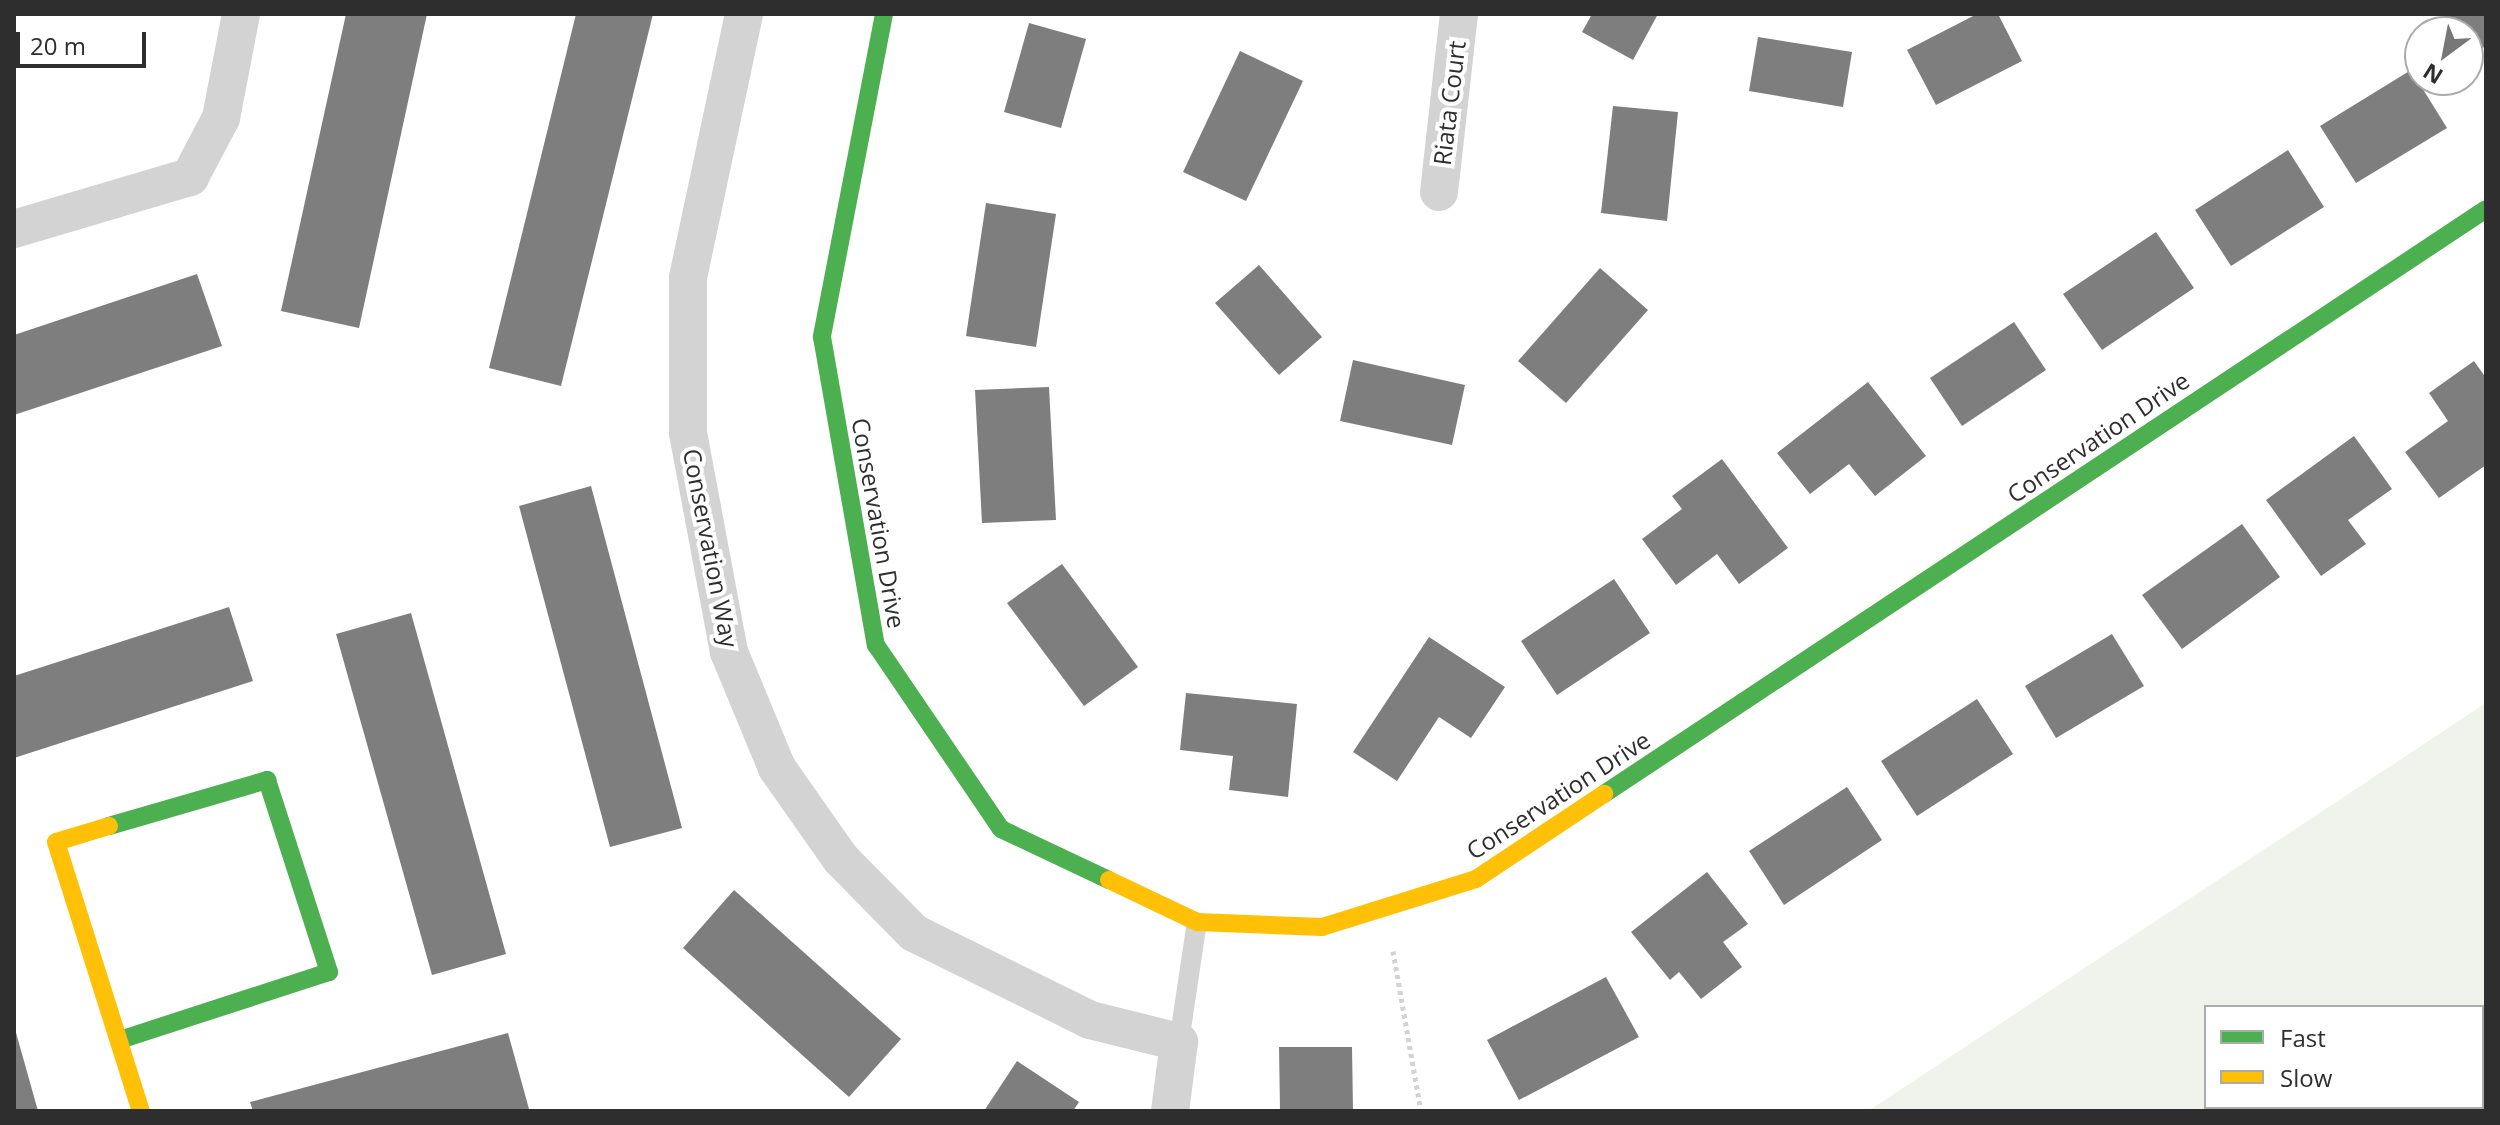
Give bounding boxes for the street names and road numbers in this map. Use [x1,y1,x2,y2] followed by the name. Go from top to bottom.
[1427,39,1471,167] street label: Riata Court
[2002,365,2194,509] street label: Conservation Drive
[846,416,912,630] street label: Conservation Drive
[678,446,744,650] street label: Conservation Way
[1461,725,1655,865] street label: Conservation Drive

